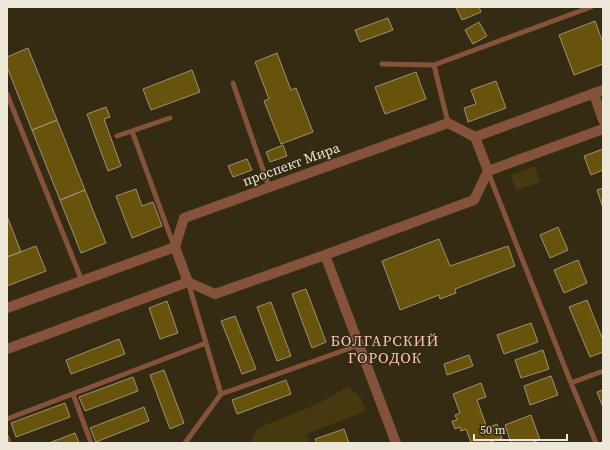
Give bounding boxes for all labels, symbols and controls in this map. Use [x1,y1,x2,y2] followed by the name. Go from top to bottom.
[240,137,343,191] street label: проспект Мира
[331,330,439,368] district label: БОЛГАРСКИЙ ГОРОДОК
[474,416,567,442] scale bar
[480,422,506,438] text: 50 m

